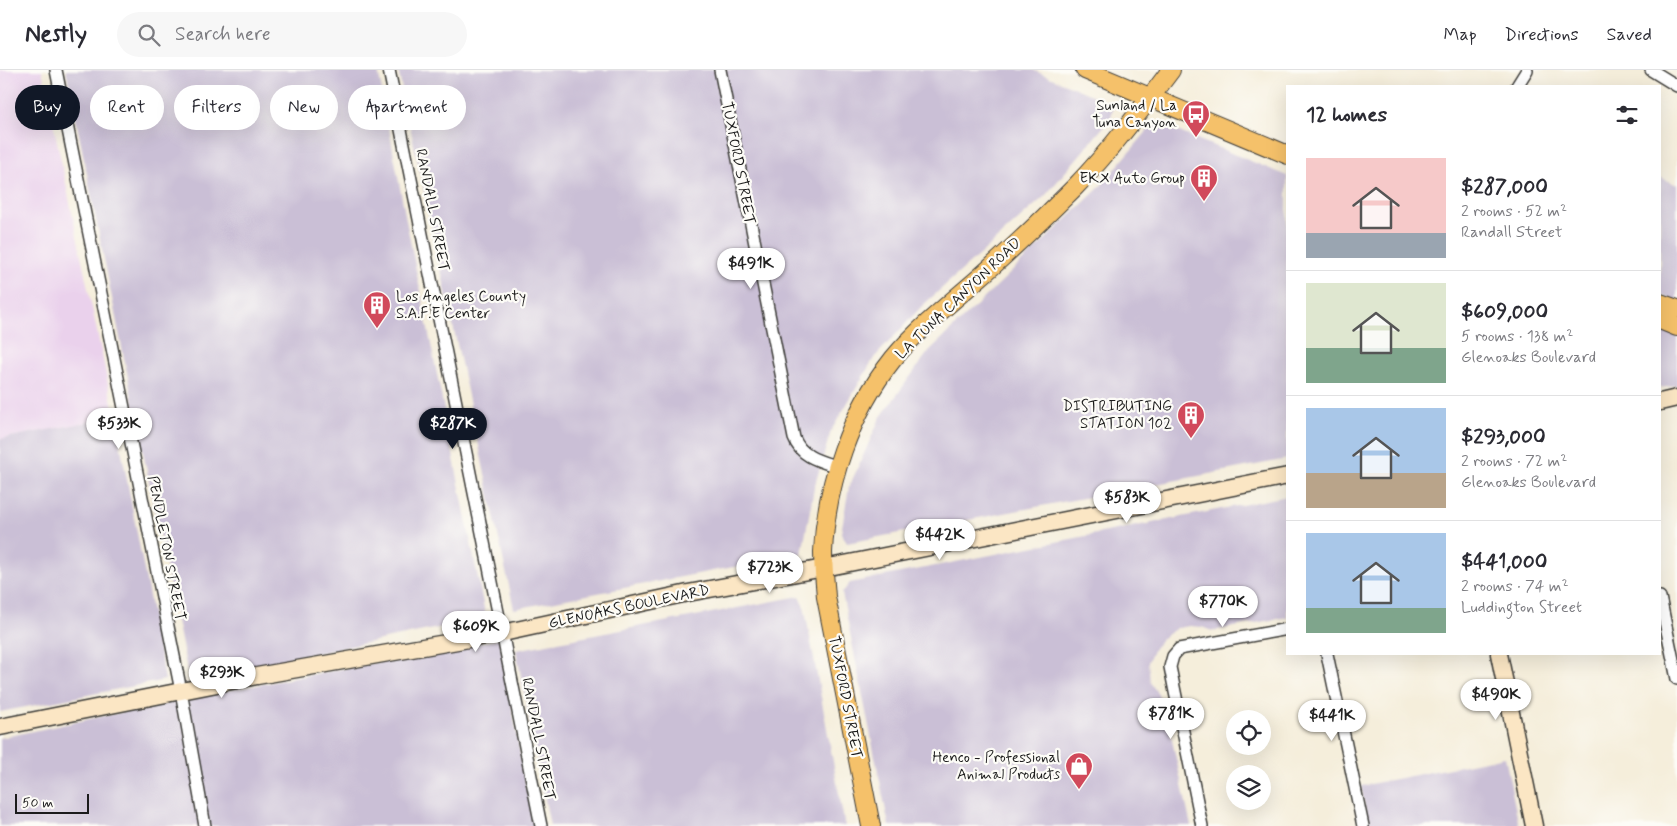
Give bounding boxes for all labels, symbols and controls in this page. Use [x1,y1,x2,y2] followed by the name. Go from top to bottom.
[117,12,467,57] search box
[25,19,87,50] text: Nestly
[135,21,163,49] icon: search
[175,22,271,47] text: Search here
[1444,23,1477,47] text: Map
[1505,23,1579,47] text: Directions
[1607,23,1652,47] text: Saved
[15,85,80,130] chip: Buy
[90,85,164,130] chip: Rent
[174,85,260,130] chip: Filters
[270,85,338,130] chip: New
[348,85,466,130] chip: Apartment
[1092,96,1177,133] place label: Sunland / La Tuna Canyon
[1181,99,1211,138] bus stop icon: Sunland / La Tuna Canyon
[716,100,760,226] street label: TUXFORD STREET
[1306,101,1387,129] text: 12 homes
[1613,101,1641,129] icon: filters
[410,147,454,273] street label: RANDALL STREET
[1189,163,1219,202] building icon: EKX Auto Group
[1080,169,1185,189] place label: EKX Auto Group
[1461,173,1548,201] text: $287,000
[1346,178,1406,238] icon: home
[1461,201,1567,222] text: 2 rooms · 52 m²
[1461,222,1563,243] text: Randall Street
[892,233,1026,364] street label: LA TUNA CANYON ROAD
[716,248,786,290] pin: $491K
[728,253,774,274] text: $491K
[396,287,526,324] place label: Los Angeles County S.A.F.E Center
[362,290,392,329] building icon: Los Angeles County S.A.F.E Center
[1461,298,1548,326] text: $609,000
[1346,303,1406,363] icon: home
[1461,326,1573,347] text: 5 rooms · 138 m²
[1461,347,1596,368] text: Glenoaks Boulevard
[1063,397,1172,434] place label: DISTRIBUTING STATION 102
[1176,400,1206,439] building icon: DISTRIBUTING STATION 102
[84,408,154,450] pin: $533K
[418,408,488,450] pin: $287K
[97,413,141,434] text: $533K
[430,413,476,434] text: $287K
[1461,423,1546,451] text: $293,000
[1346,428,1406,488] icon: home
[1461,451,1567,472] text: 2 rooms · 72 m²
[1461,472,1596,493] text: Glenoaks Boulevard
[142,474,190,623] street label: PENDLETON STREET
[1092,482,1162,524] pin: $583K
[1104,487,1150,508] text: $583K
[905,518,975,561] pin: $442K
[915,524,965,545] text: $442K
[1461,548,1547,576] text: $441,000
[735,552,805,594] pin: $723K
[1346,553,1406,613] icon: home
[747,557,793,578] text: $723K
[1461,576,1569,597] text: 2 rooms · 74 m²
[547,580,711,634] street label: GLENOAKS BOULEVARD
[1188,586,1258,628] pin: $770K
[1199,591,1247,612] text: $770K
[1461,597,1582,618] text: Luddington Street
[441,610,511,653] pin: $609K
[453,616,499,637] text: $609K
[823,634,867,760] street label: TUXFORD STREET
[187,656,257,699] pin: $293K
[200,662,244,683] text: $293K
[516,676,560,802] street label: RANDALL STREET
[1461,678,1531,721] pin: $490K
[1471,684,1521,705] text: $490K
[1136,698,1206,740] pin: $781K
[1297,700,1367,742] pin: $441K
[1148,703,1194,724] text: $781K
[1309,705,1355,726] text: $441K
[1226,710,1271,810] map controls
[1226,710,1271,755] button: locate
[933,748,1060,785] place label: Henco - Professional Animal Products
[1064,751,1094,790] shop icon: Henco - Professional Animal Products
[1226,765,1271,810] button: layers
[15,791,89,814] scale bar
[22,794,53,812] text: 50 m

